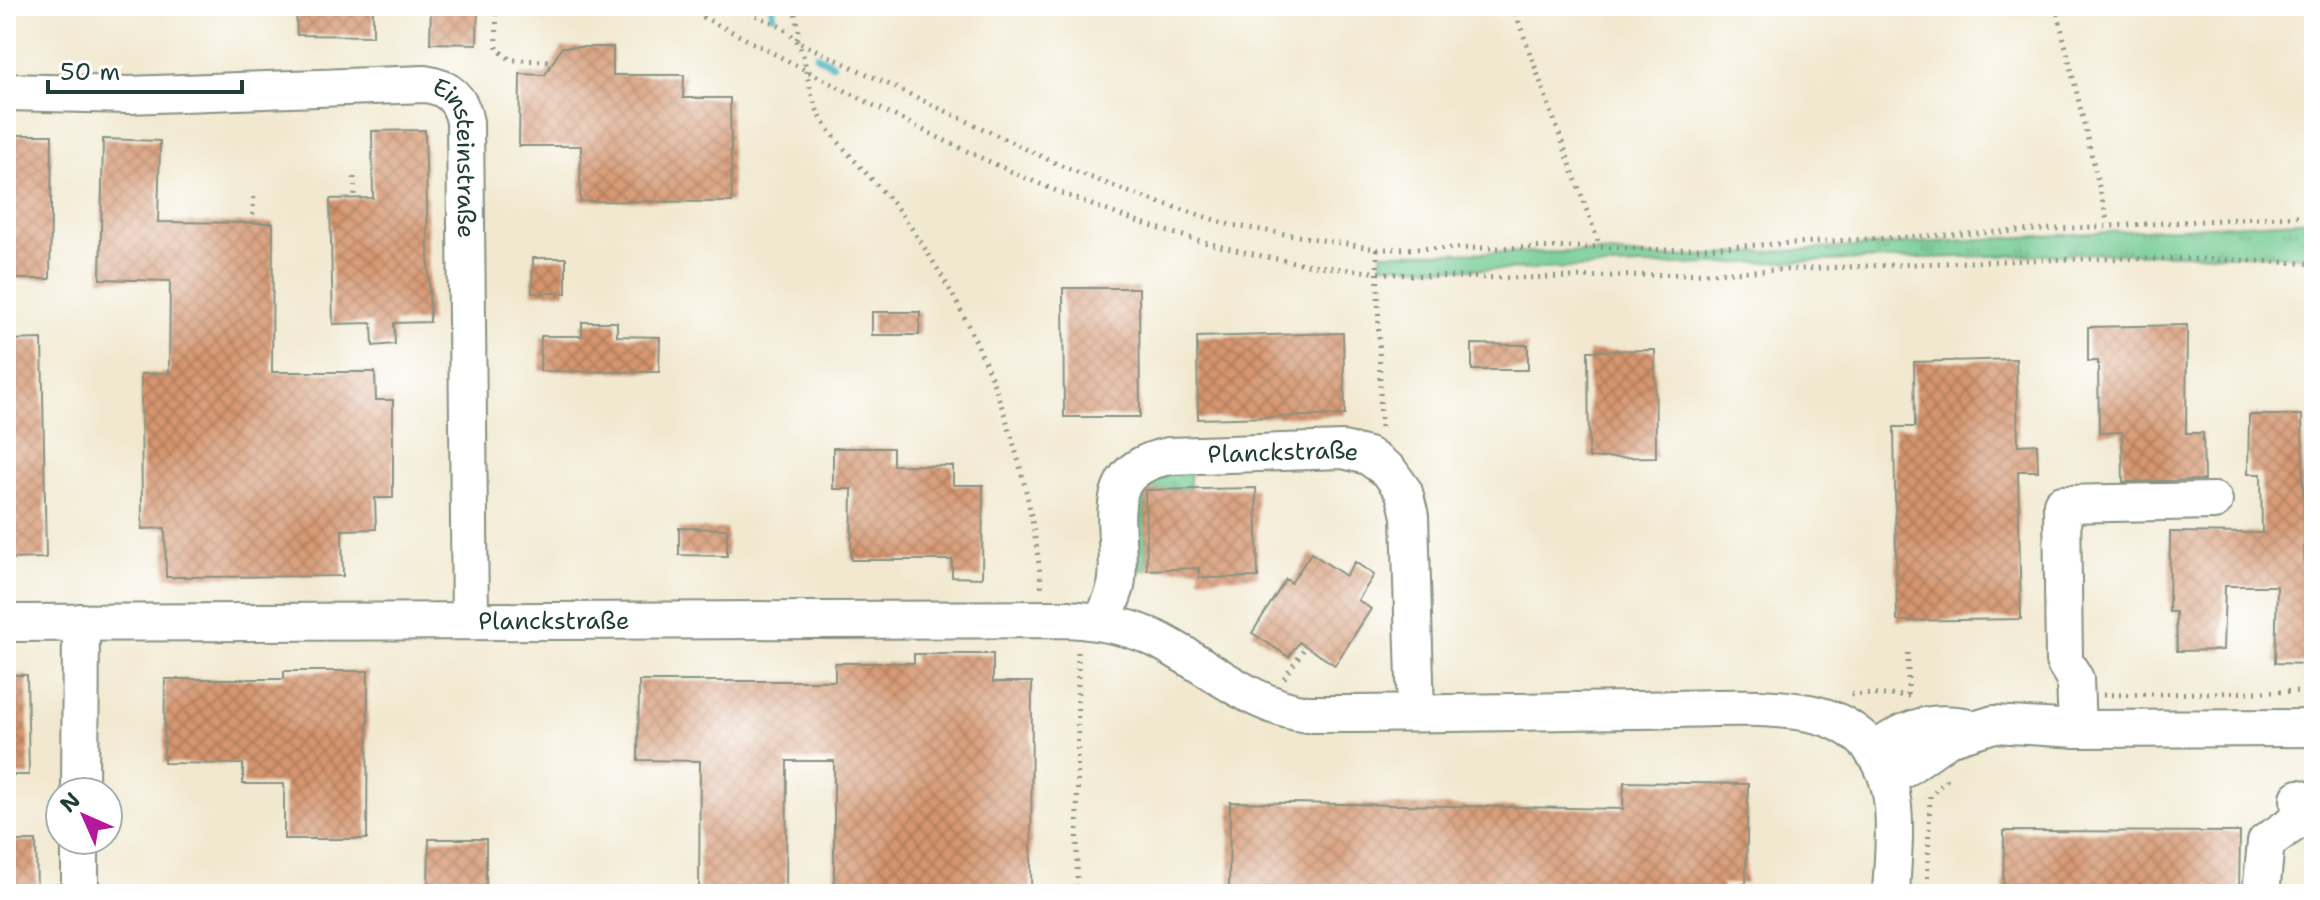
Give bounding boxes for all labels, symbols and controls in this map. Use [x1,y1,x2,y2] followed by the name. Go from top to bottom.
[48,44,242,94] scale bar
[60,56,120,88] text: 50 m
[428,71,482,238] street label: Einsteinstraße
[1207,434,1362,471] street label: Planckstraße
[478,605,630,637] street label: Planckstraße
[44,776,124,856] north arrow
[54,786,87,819] text: N

